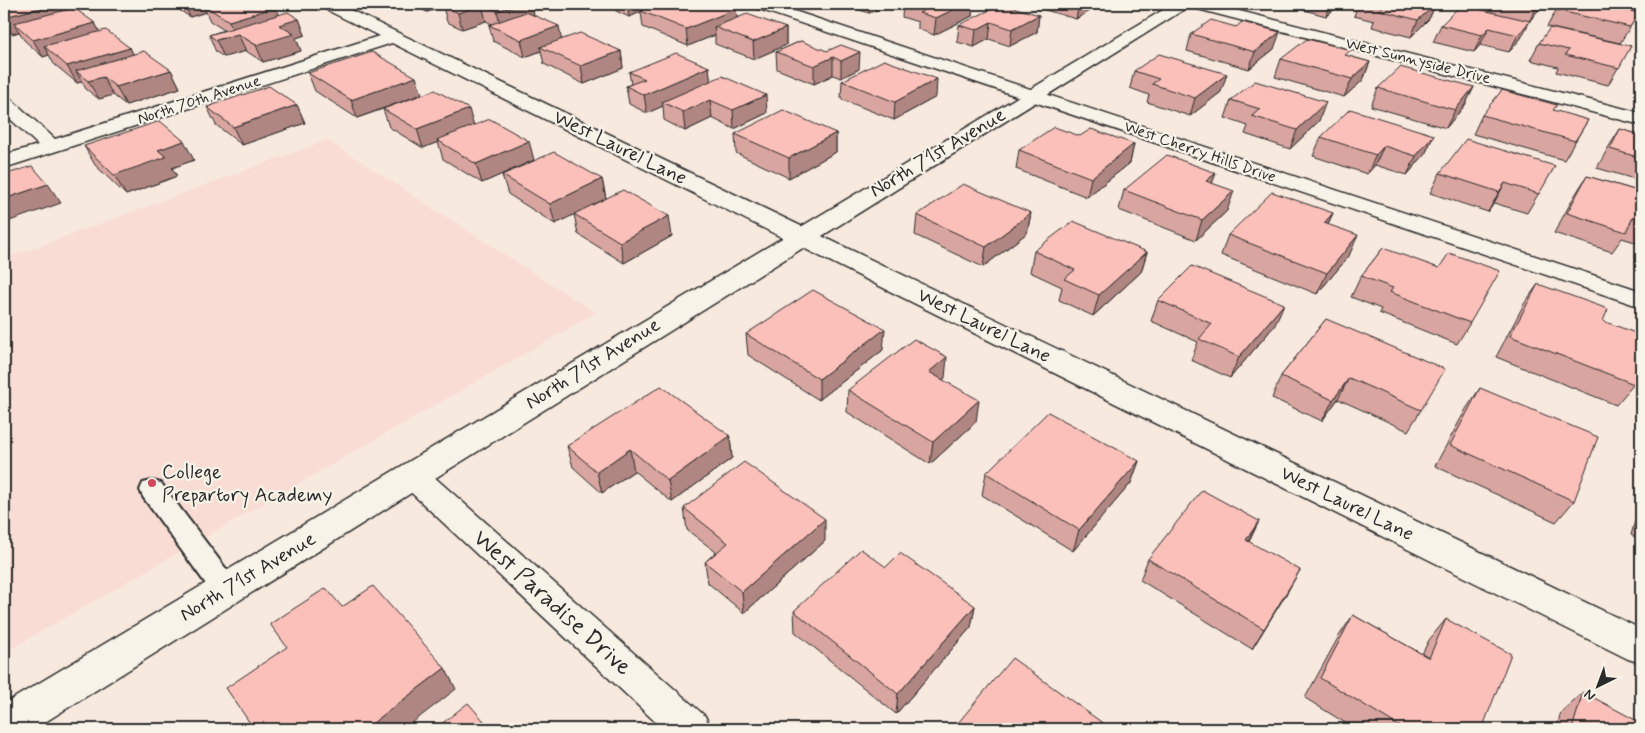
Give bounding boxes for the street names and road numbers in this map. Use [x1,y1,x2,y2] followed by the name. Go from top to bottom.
[1343,33,1493,89] street label: West Sunnyside Drive
[135,70,263,130] street label: North 70th Avenue
[865,102,1011,204] street label: North 71st Avenue
[549,104,691,192] street label: West Laurel Lane
[1121,116,1279,188] street label: West Cherry Hills Drive
[913,282,1055,370] street label: West Laurel Lane
[520,312,666,416] street label: North 71st Avenue
[1276,460,1418,548] street label: West Laurel Lane
[466,523,638,683] street label: West Paradise Drive
[175,526,321,628] street label: North 71st Avenue

